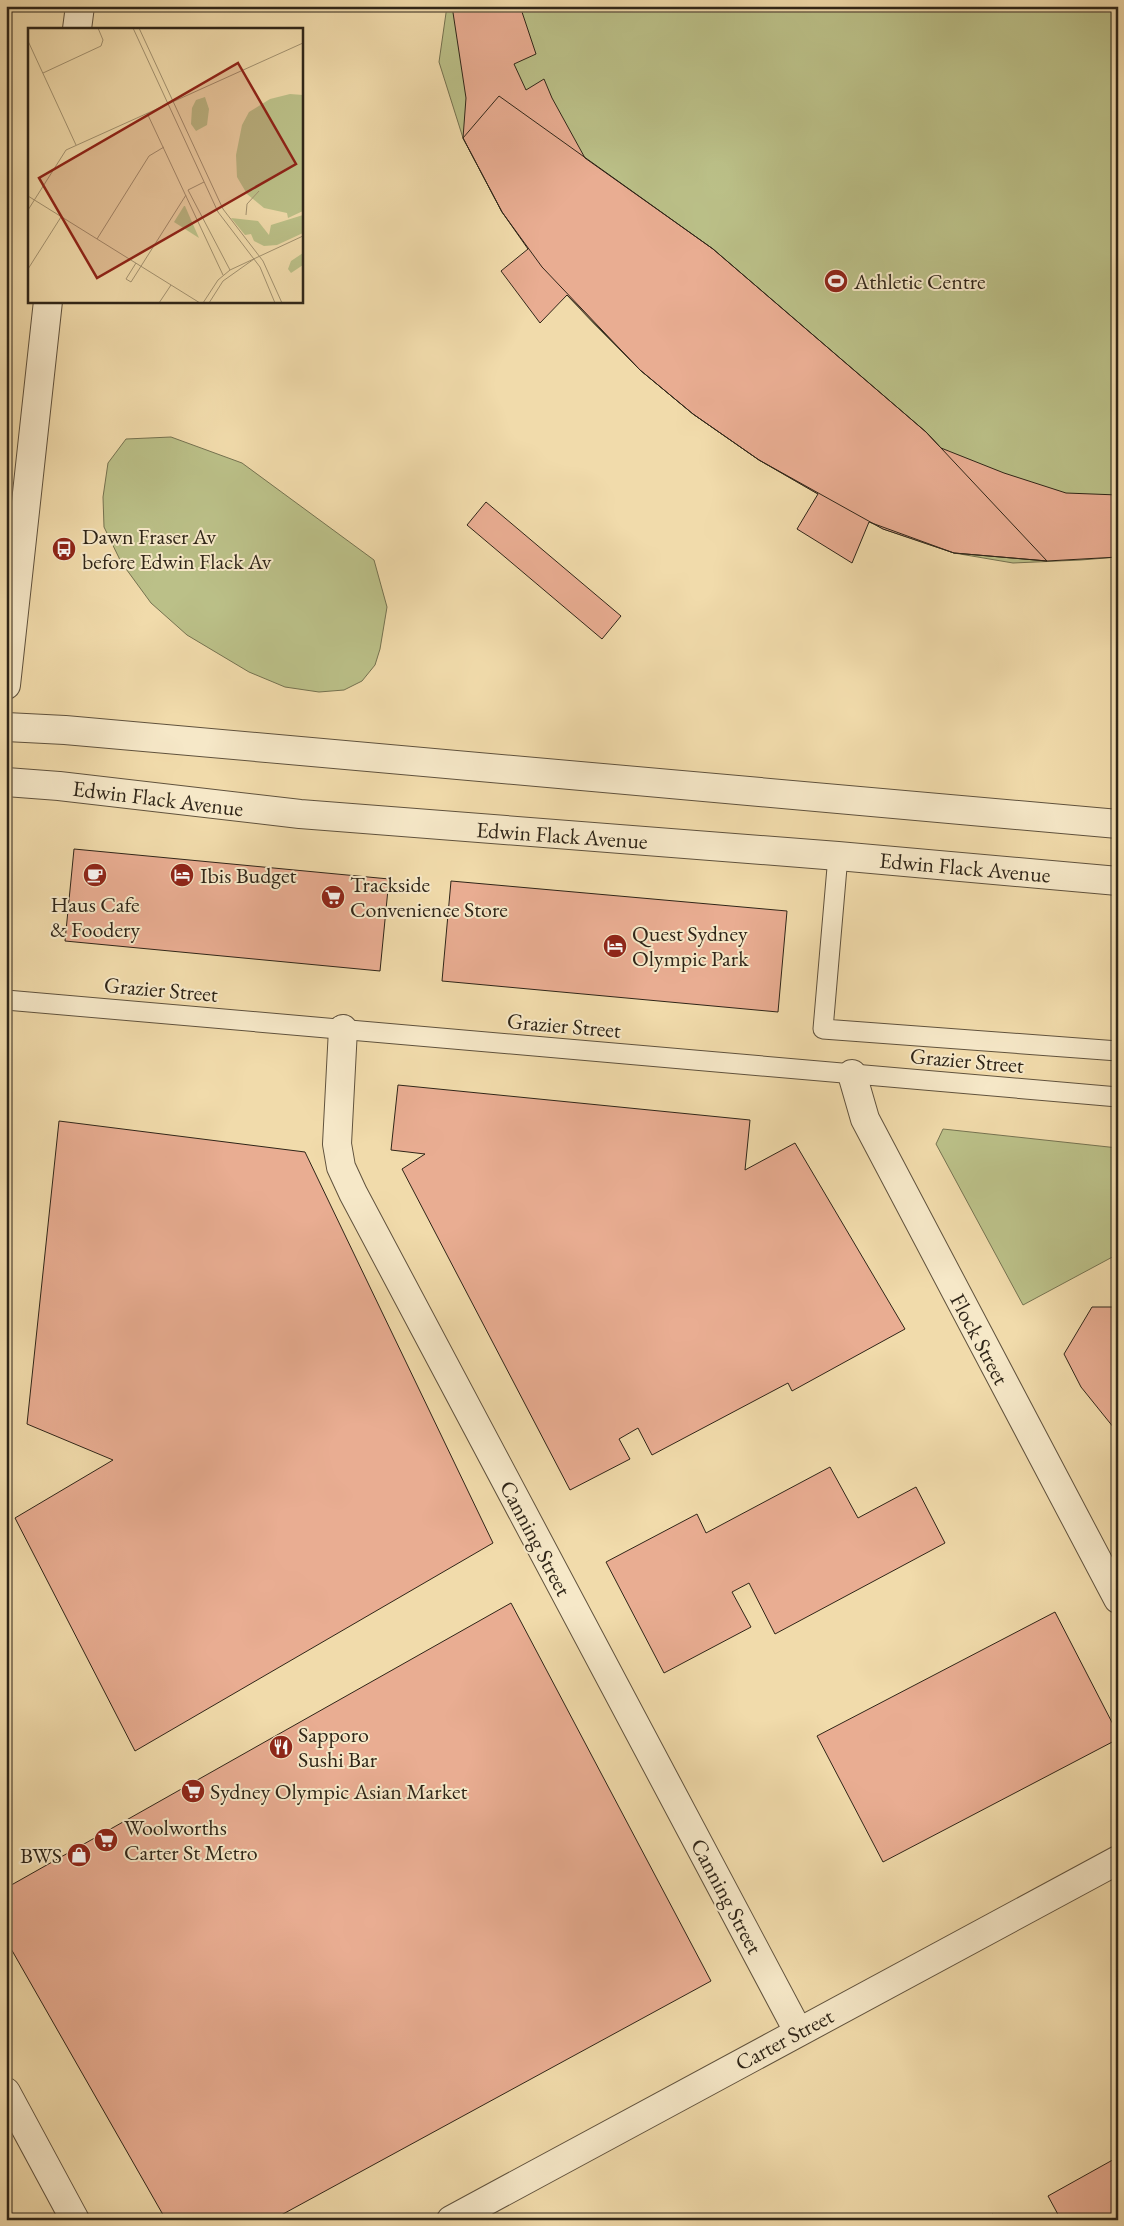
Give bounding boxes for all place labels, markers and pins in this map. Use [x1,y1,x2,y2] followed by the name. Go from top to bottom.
[853,267,986,296] place label: Athletic Centre
[823,268,849,294] sports icon: Athletic Centre
[82,522,272,576] place label: Dawn Fraser Av before Edwin Flack Av
[51,536,77,562] bus stop icon: Dawn Fraser Av before Edwin Flack Av
[200,861,296,890] place label: Ibis Budget
[82,862,108,888] cafe icon: Haus Cafe & Foodery
[169,862,195,888] hotel icon: Ibis Budget
[350,870,508,924] place label: Trackside Convenience Store
[320,884,346,910] supermarket icon: Trackside Convenience Store
[50,890,140,944] place label: Haus Cafe & Foodery
[632,919,749,973] place label: Quest Sydney Olympic Park
[602,933,628,959] hotel icon: Quest Sydney Olympic Park
[298,1720,378,1774] place label: Sapporo Sushi Bar
[268,1734,294,1760] restaurant icon: Sapporo Sushi Bar
[210,1777,468,1806] place label: Sydney Olympic Asian Market
[180,1778,206,1804] supermarket icon: Sydney Olympic Asian Market
[124,1813,258,1867] place label: Woolworths Carter St Metro
[93,1827,119,1853] supermarket icon: Woolworths Carter St Metro
[20,1841,62,1870] place label: BWS
[66,1842,92,1868] shop icon: BWS

